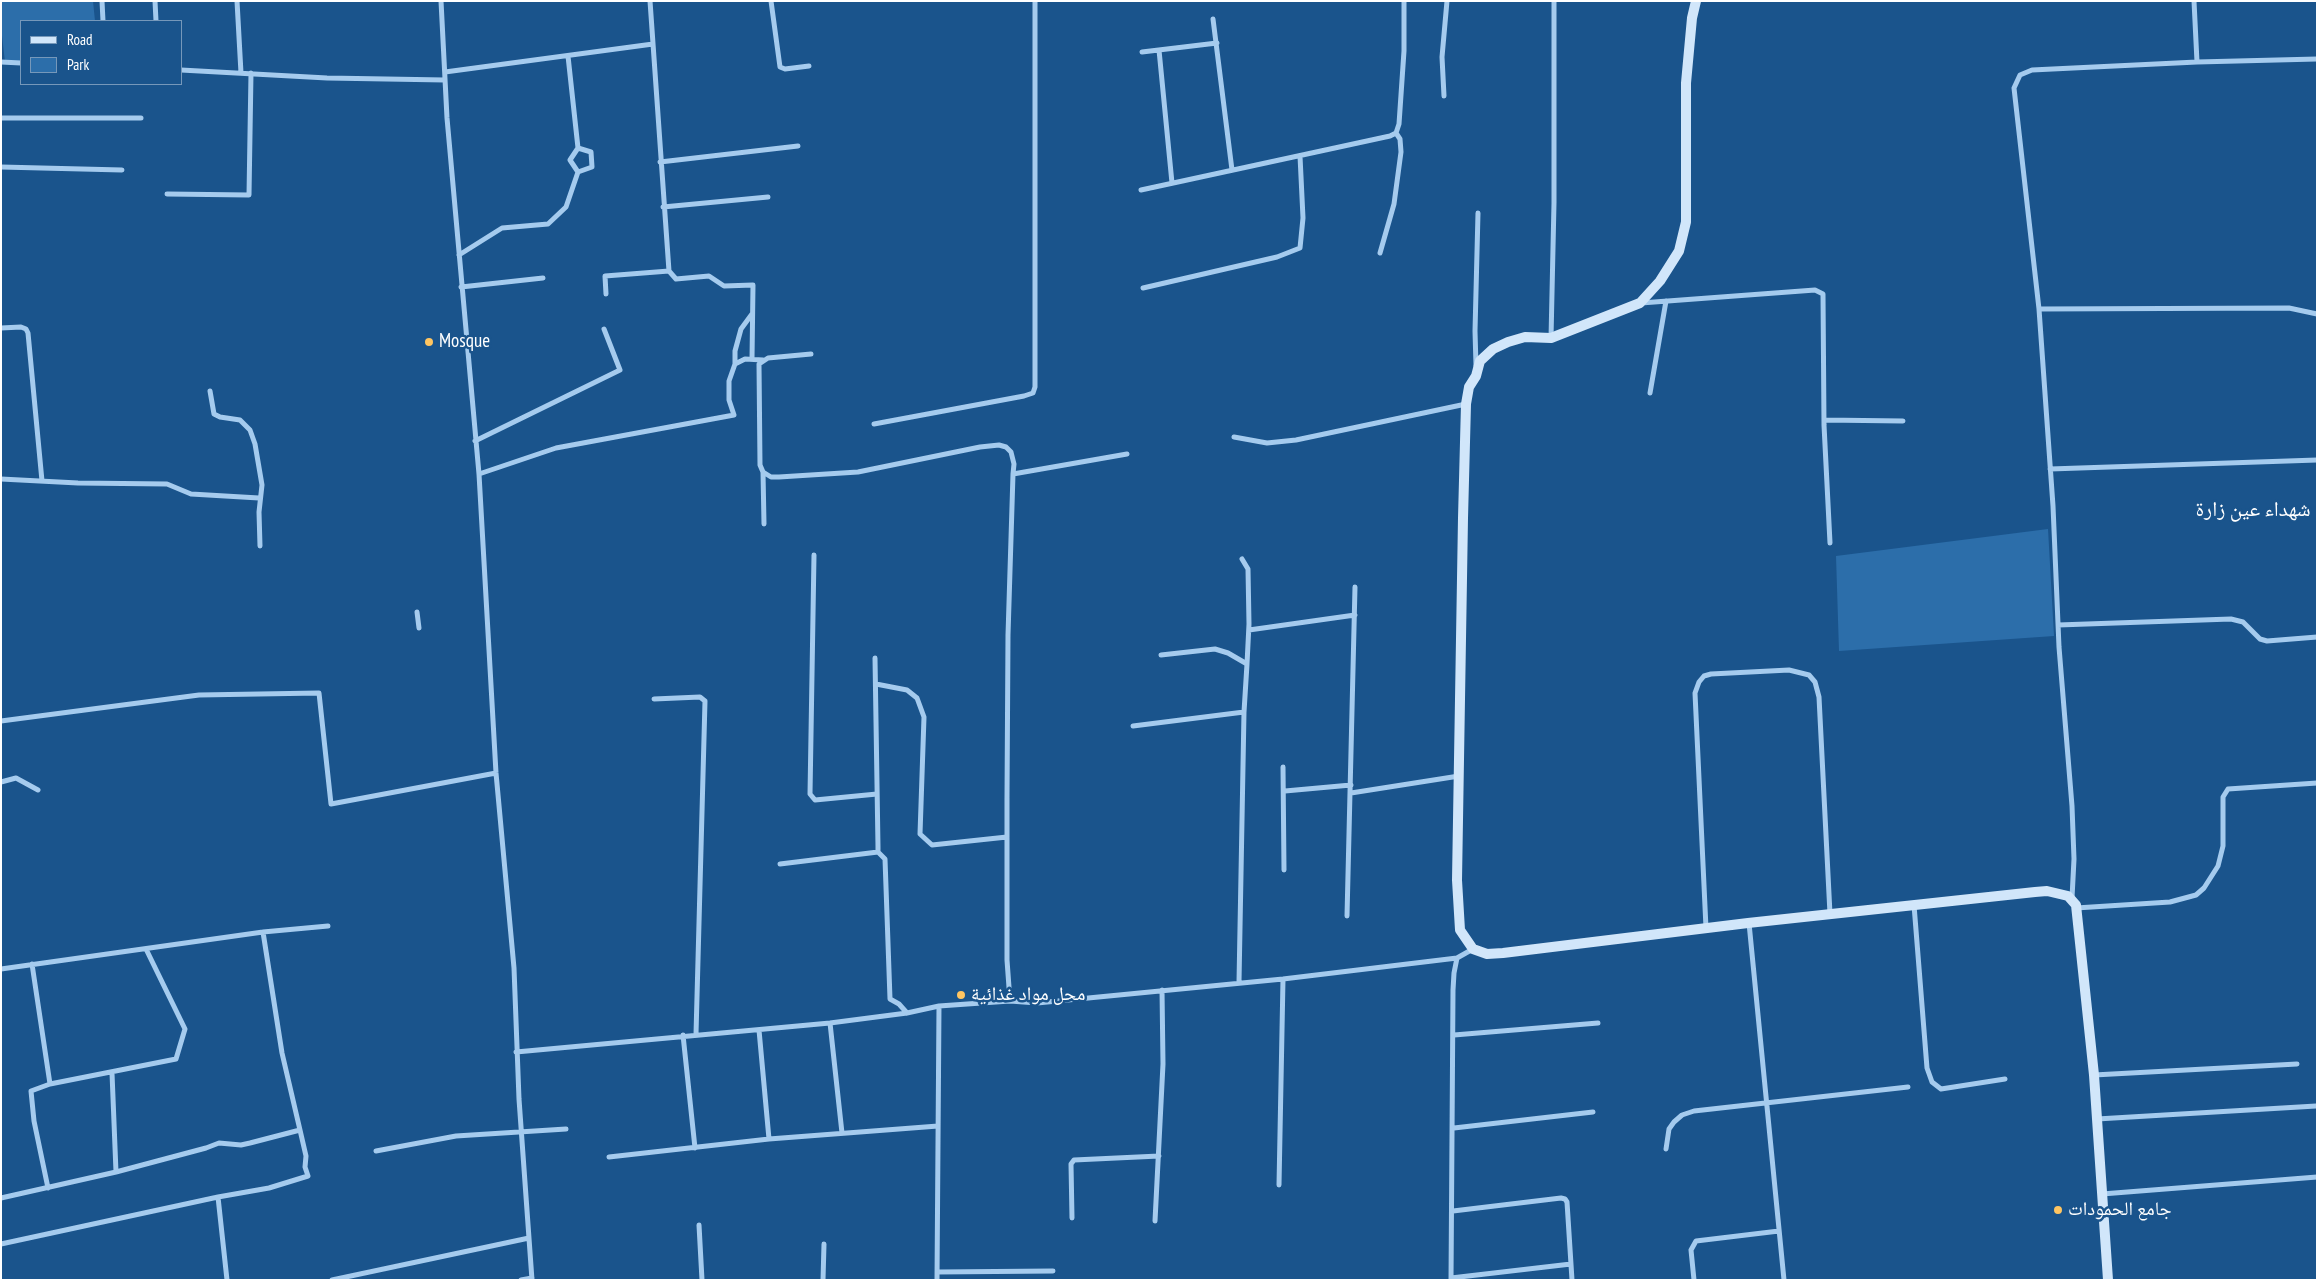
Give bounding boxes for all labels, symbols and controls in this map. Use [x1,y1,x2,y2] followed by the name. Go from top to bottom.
[20,20,182,85] legend
[67,30,93,49] text: Road
[67,55,89,74] text: Park
[439,331,490,353] place label: Mosque
[423,336,435,348] marker: Mosque
[2195,497,2311,523] district label: شهداء عين زارة
[971,984,1085,1006] place label: محل مواد غذائية
[955,989,967,1001] marker: محل مواد غذائية
[2068,1199,2172,1221] place label: جامع الحمودات
[2052,1204,2064,1216] marker: جامع الحمودات

